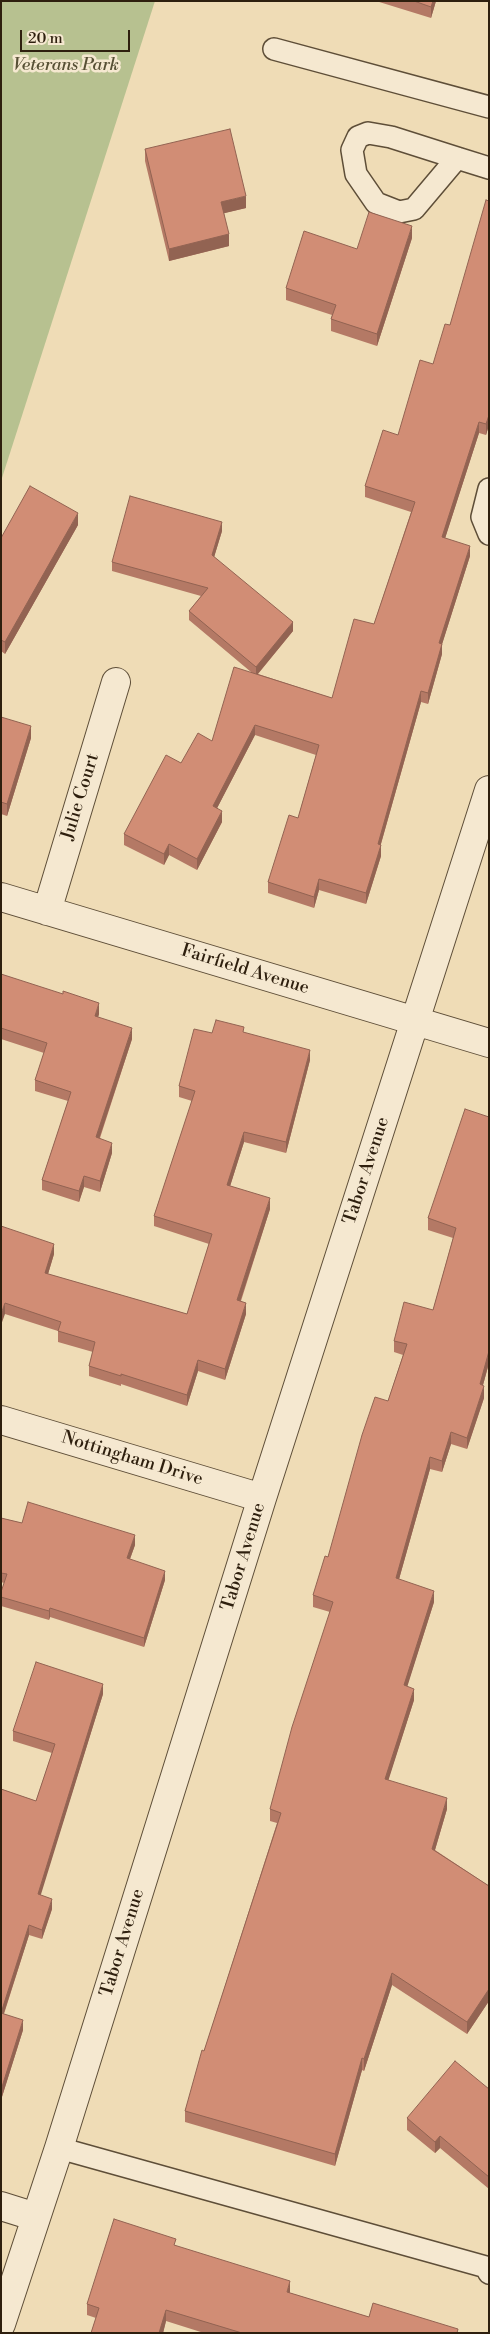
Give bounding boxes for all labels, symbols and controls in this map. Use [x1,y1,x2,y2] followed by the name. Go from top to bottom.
[22,20,132,52] scale bar
[28,29,63,48] text: 20 m
[13,55,119,77] park label: Veterans Park
[58,751,104,843] street label: Julie Court
[178,940,312,1000] street label: Fairfield Avenue
[339,1114,395,1228] street label: Tabor Avenue
[59,1427,205,1491] street label: Nottingham Drive
[217,1500,271,1614] street label: Tabor Avenue
[96,1886,150,2000] street label: Tabor Avenue

